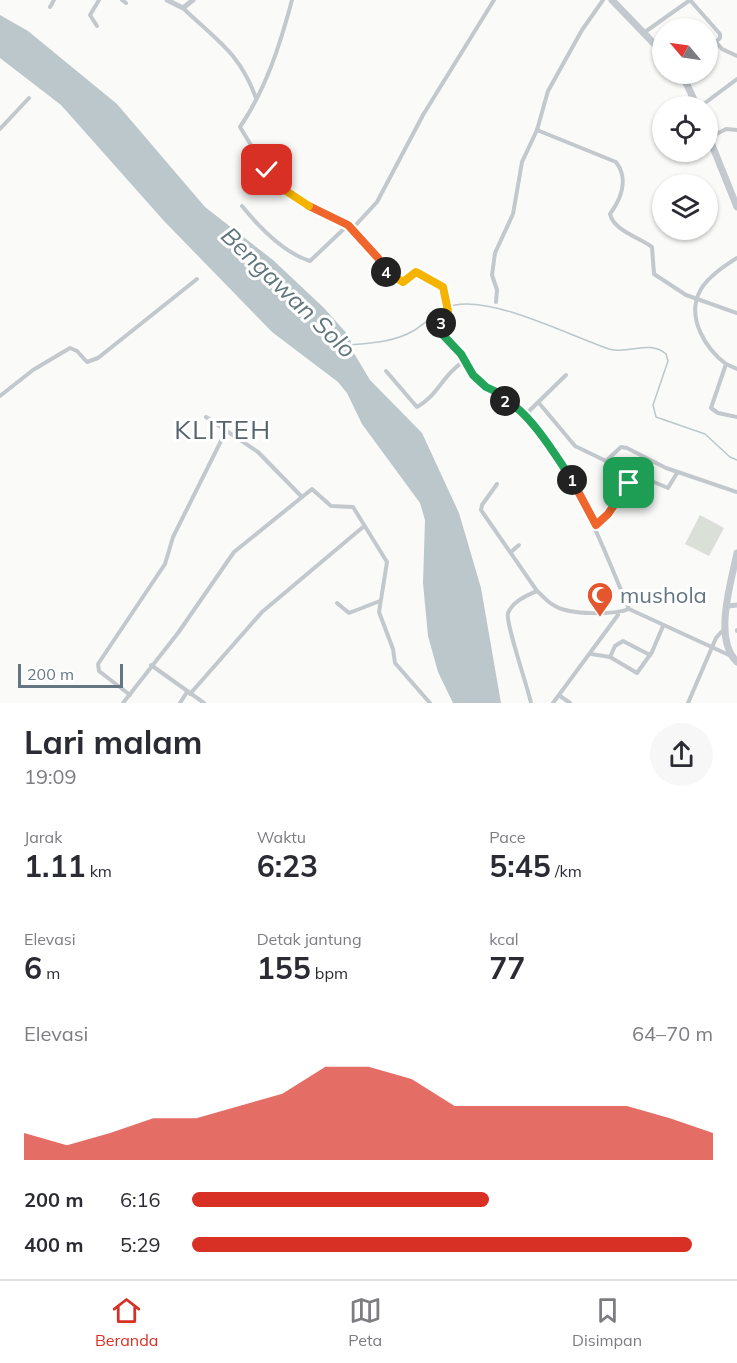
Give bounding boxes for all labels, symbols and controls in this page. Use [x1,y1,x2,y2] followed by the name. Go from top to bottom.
[652,18,718,84] north arrow
[652,18,718,240] map controls
[652,96,718,162] button: locate
[241,144,292,195] pin
[250,153,283,186] icon: check
[652,174,718,240] button: layers
[215,220,363,364] water label: Bengawan Solo
[371,257,401,287] pin: 4
[381,262,391,282] text: 4
[426,308,456,338] pin: 3
[436,313,446,333] text: 3
[490,386,520,416] pin: 2
[500,391,510,411] text: 2
[174,413,272,446] district label: KLITEH
[603,457,654,508] pin
[557,465,587,495] pin: 1
[612,466,645,499] icon: arrive
[567,470,577,490] text: 1
[585,580,615,618] mosque icon: mushola
[620,581,707,609] place label: mushola
[18,661,123,688] scale bar
[27,664,74,684] text: 200 m
[24,721,202,762] text: Lari malam
[650,723,713,786] button: share
[24,764,77,789] text: 19:09
[24,827,62,847] text: Jarak
[257,827,306,847] text: Waktu
[489,827,525,847] text: Pace
[24,847,85,885] text: 1.11
[257,847,318,885] text: 6:23
[489,847,551,885] text: 5:45
[85,861,112,881] text: km
[551,861,582,881] text: /km
[24,929,76,949] text: Elevasi
[257,929,362,949] text: Detak jantung
[489,929,519,949] text: kcal
[24,949,42,987] text: 6
[257,949,311,987] text: 155
[489,949,525,987] text: 77
[42,963,60,983] text: m
[311,963,348,983] text: bpm
[24,1021,88,1046] text: Elevasi
[632,1021,713,1046] text: 64–70 m
[24,1187,83,1212] text: 200 m
[120,1187,161,1212] text: 6:16
[24,1232,83,1257] text: 400 m
[120,1232,161,1257] text: 5:29
[95,1294,158,1350] tab: Beranda
[348,1294,382,1350] tab: Peta
[572,1294,642,1350] tab: Disimpan

